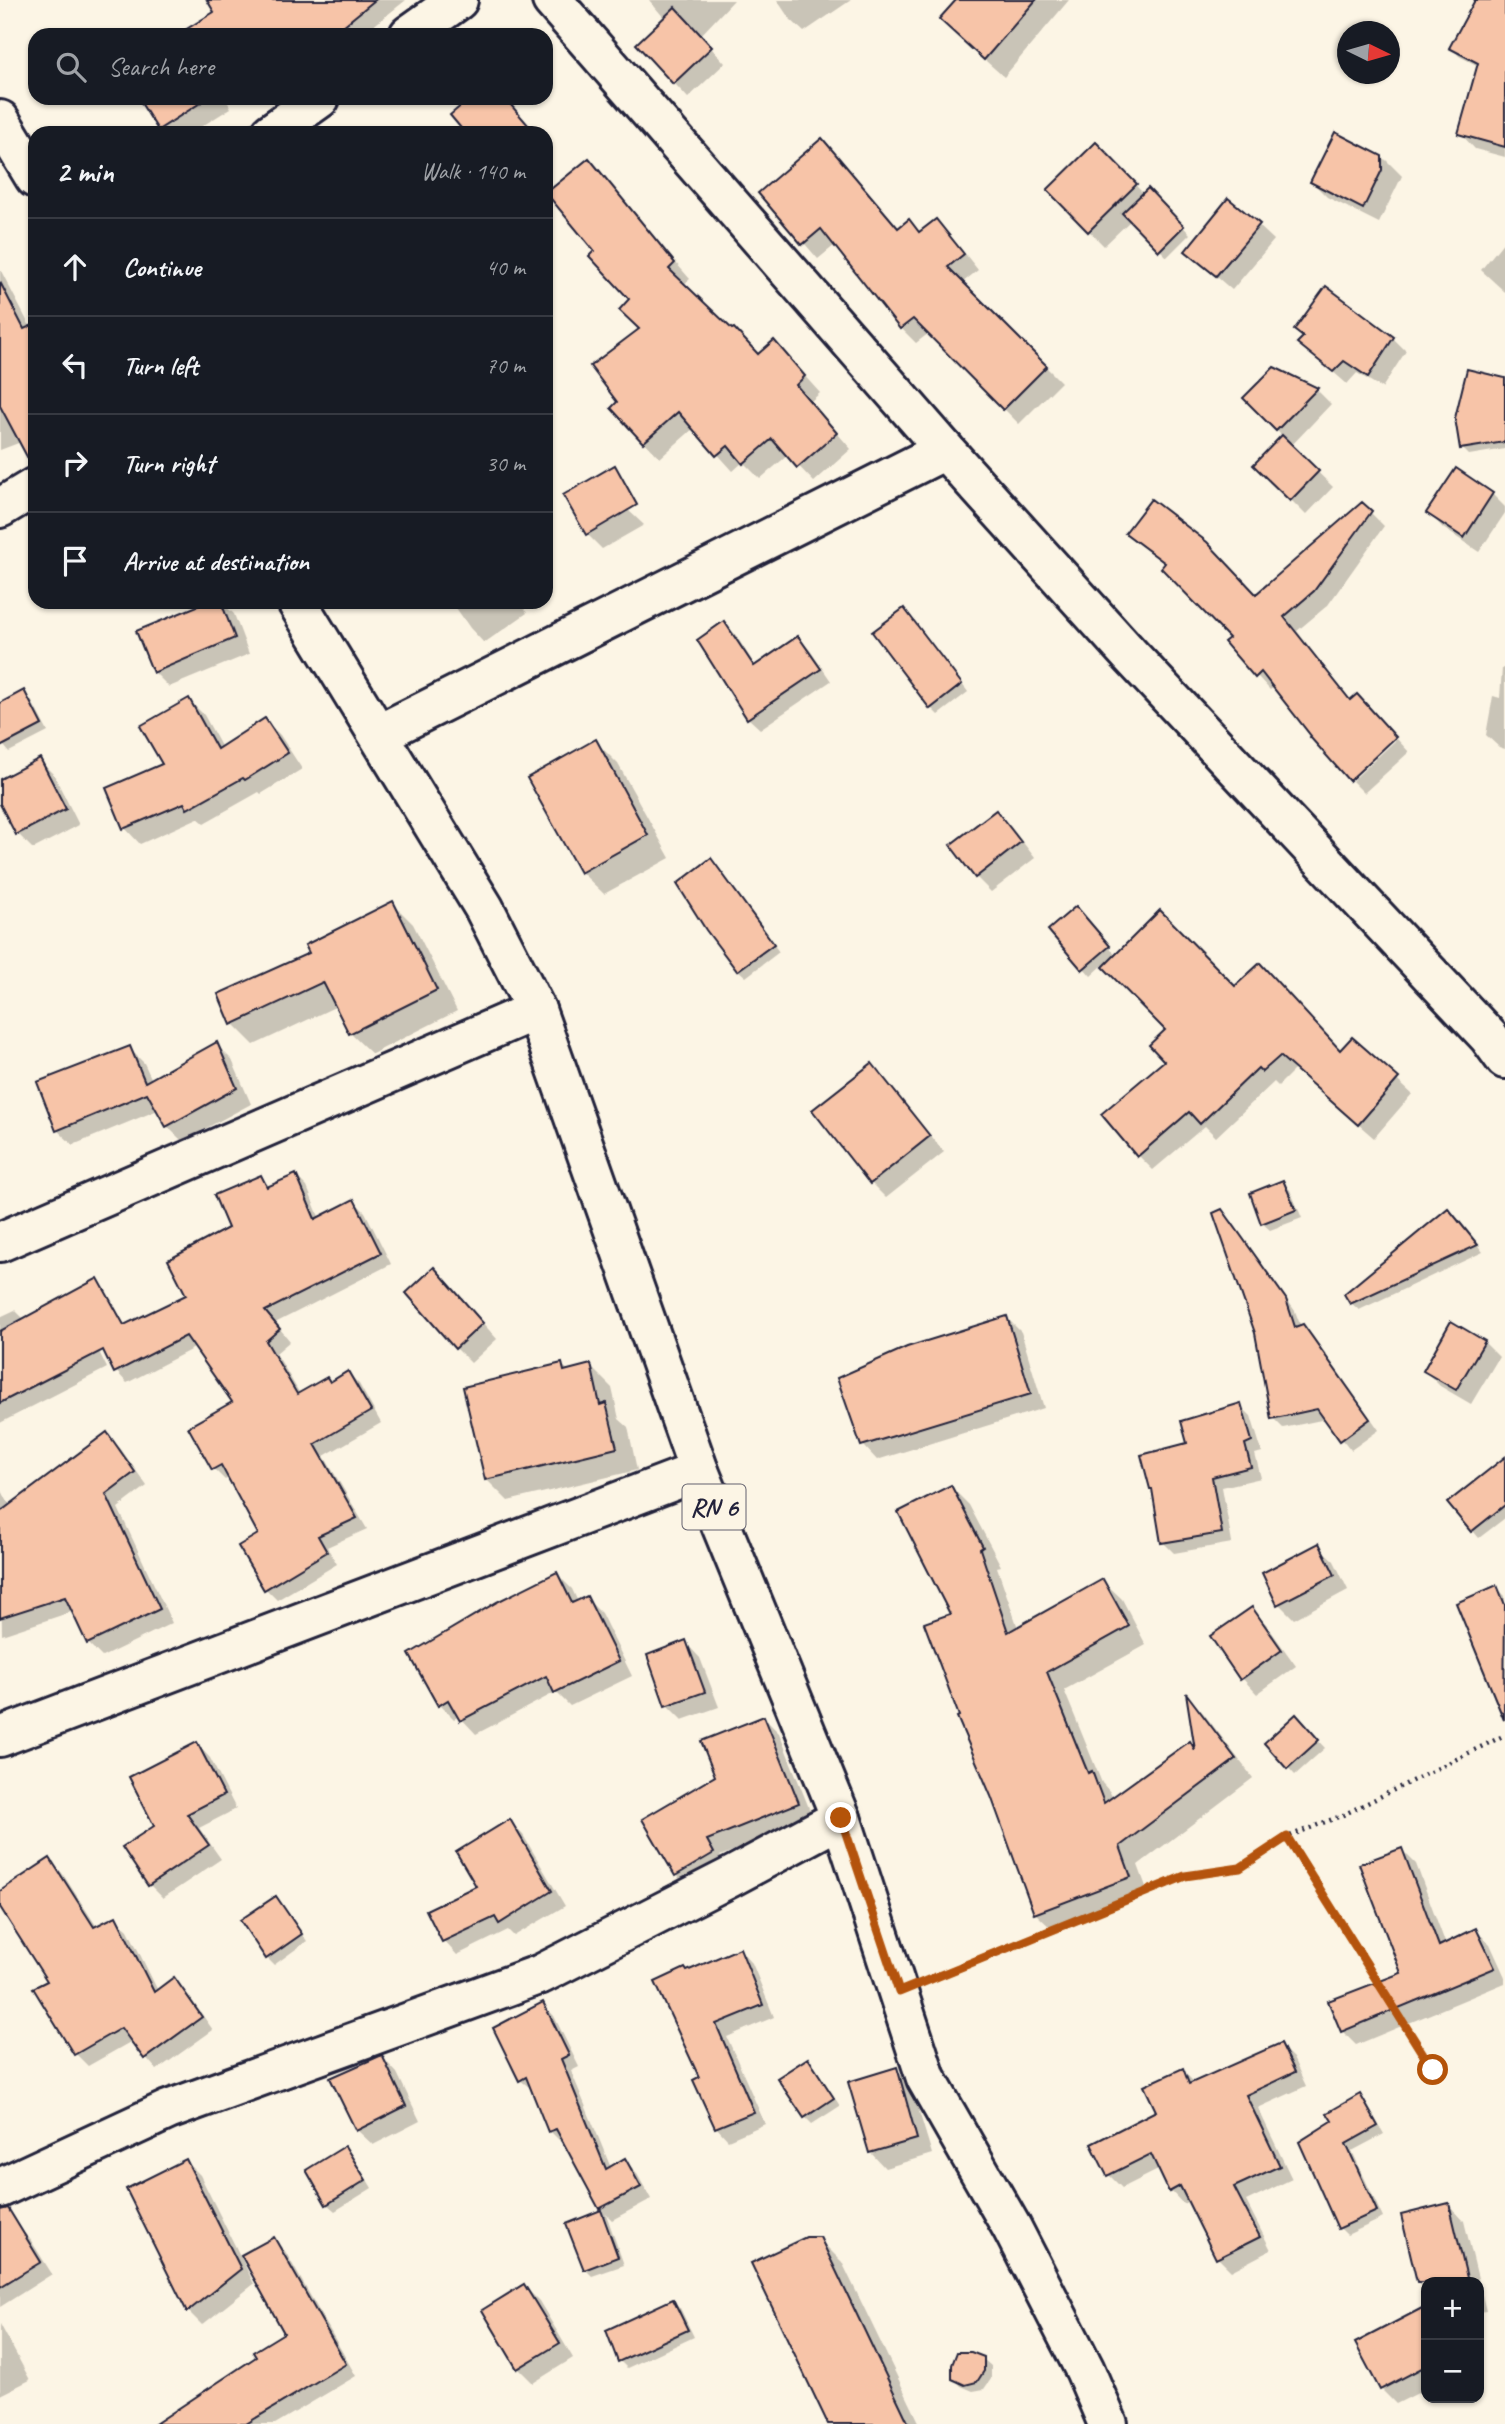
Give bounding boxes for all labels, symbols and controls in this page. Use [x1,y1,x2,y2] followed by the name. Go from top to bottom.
[1337,21,1400,84] north arrow
[28,28,553,105] search box
[52,48,90,86] icon: search
[108,50,214,83] text: Search here
[56,153,113,191] text: 2 min
[421,157,525,186] text: Walk · 140 m
[56,248,94,286] icon: ahead
[123,251,201,284] text: Continue
[486,253,525,282] text: 40 m
[56,346,94,384] icon: left
[123,349,198,382] text: Turn left
[486,351,525,380] text: 70 m
[56,444,94,482] icon: right
[123,447,214,480] text: Turn right
[486,449,525,478] text: 30 m
[56,542,94,580] icon: arrive
[123,545,309,578] text: Arrive at destination
[682,1484,746,1530] road number: RN 6
[825,1802,856,1833] route end
[1417,2054,1448,2085] route start
[1421,2277,1484,2403] map controls
[1421,2277,1484,2340] button: +
[1421,2340,1484,2403] button: −

